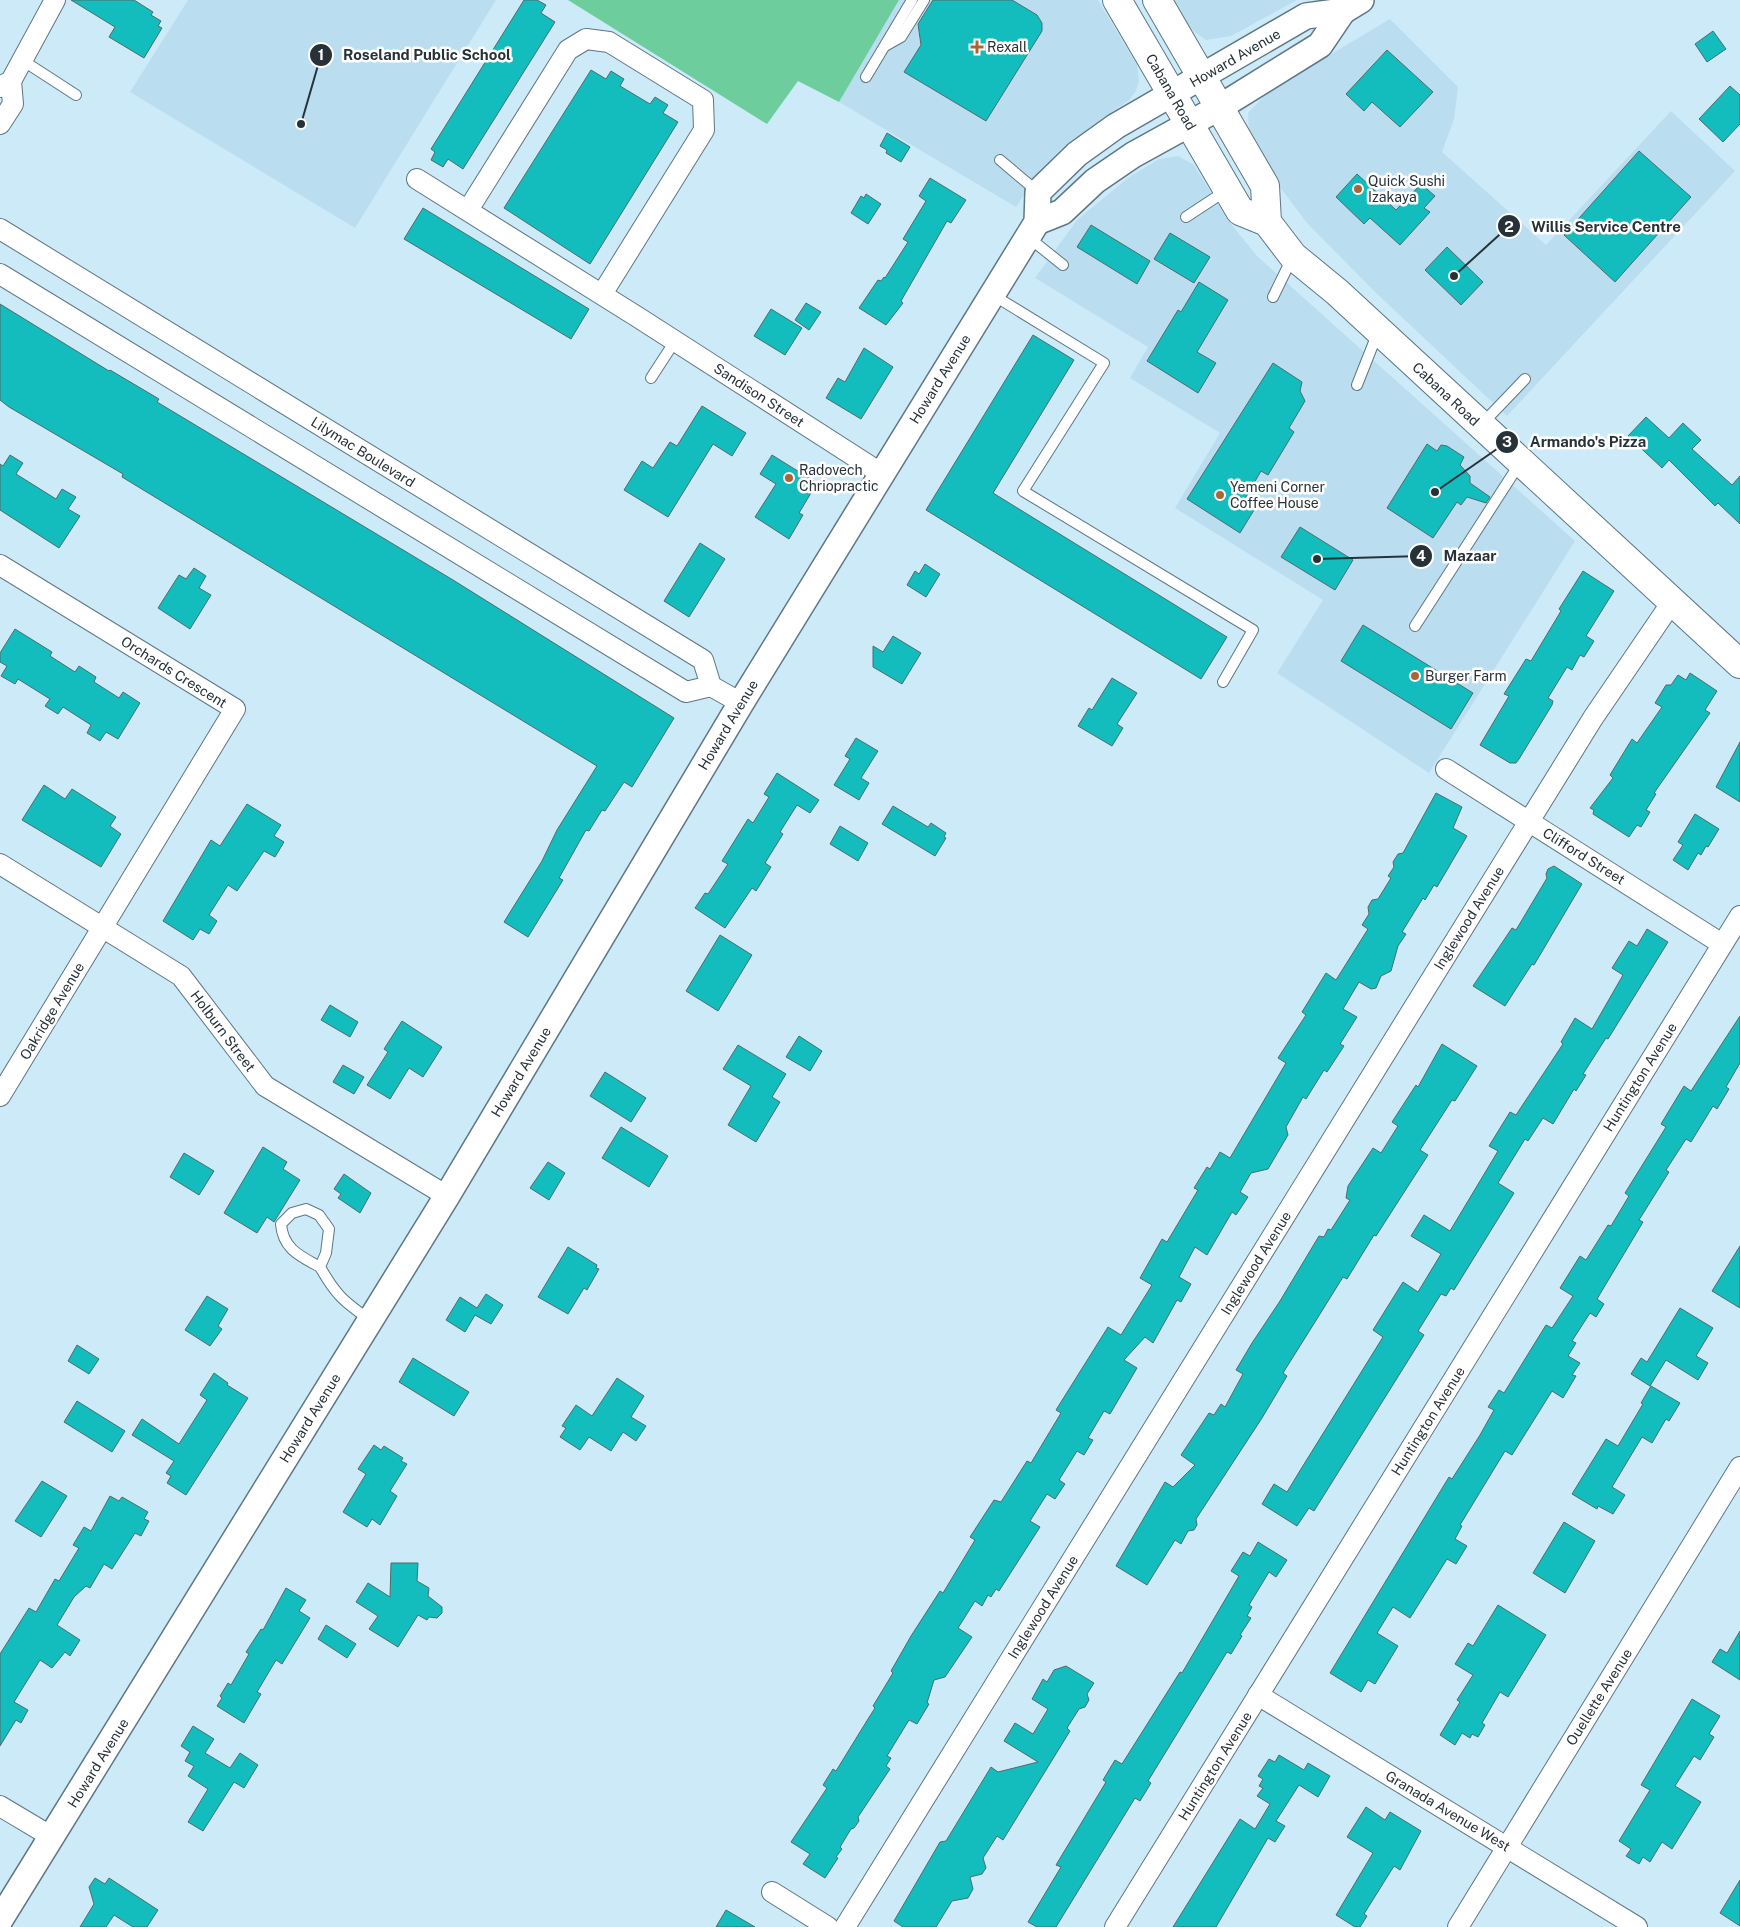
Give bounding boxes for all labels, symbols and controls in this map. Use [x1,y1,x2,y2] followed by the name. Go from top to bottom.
[1187,26,1283,90] street label: Howard Avenue
[987,39,1027,55] place label: Rexall
[308,40,521,70] callout: Roseland Public School
[971,41,983,53] marker: Rexall
[318,46,324,63] text: 1
[343,46,511,63] text: Roseland Public School
[1143,51,1199,133] street label: Cabana Road
[1368,173,1445,205] place label: Quick Sushi Izakaya
[1352,183,1364,195] marker: Quick Sushi Izakaya
[1496,211,1691,241] callout: Willis Service Centre
[1504,218,1514,235] text: 2
[1531,218,1681,235] text: Willis Service Centre
[906,331,974,427] street label: Howard Avenue
[1409,359,1483,429] street label: Cabana Road
[711,360,807,430] street label: Sandison Street
[308,414,418,490] street label: Lilymac Boulevard
[1495,427,1656,457] callout: Armando's Pizza
[1502,433,1512,450] text: 3
[1530,433,1646,450] text: Armando's Pizza
[799,462,879,494] place label: Radovech Chriopractic
[783,472,795,484] marker: Radovech Chriopractic
[1230,479,1325,511] place label: Yemeni Corner Coffee House
[1214,489,1226,501] marker: Yemeni Corner Coffee House
[1409,541,1507,571] callout: Mazaar
[1416,547,1426,564] text: 4
[1444,547,1496,564] text: Mazaar
[118,633,230,711] street label: Orchards Crescent
[1425,668,1507,684] place label: Burger Farm
[1409,670,1421,682] marker: Burger Farm
[695,677,761,773] street label: Howard Avenue
[1540,824,1628,888] street label: Clifford Street
[1431,863,1507,973] street label: Inglewood Avenue
[17,959,87,1063] street label: Oakridge Avenue
[187,987,259,1075] street label: Holburn Street
[1600,1020,1680,1134] street label: Huntington Avenue
[488,1024,554,1120] street label: Howard Avenue
[1218,1208,1294,1318] street label: Inglewood Avenue
[1388,1364,1468,1478] street label: Huntington Avenue
[276,1370,344,1466] street label: Howard Avenue
[1005,1552,1081,1662] street label: Inglewood Avenue
[1563,1646,1635,1748] street label: Ouellette Avenue
[1175,1709,1255,1823] street label: Huntington Avenue
[64,1715,132,1811] street label: Howard Avenue
[1383,1767,1513,1855] street label: Granada Avenue West

